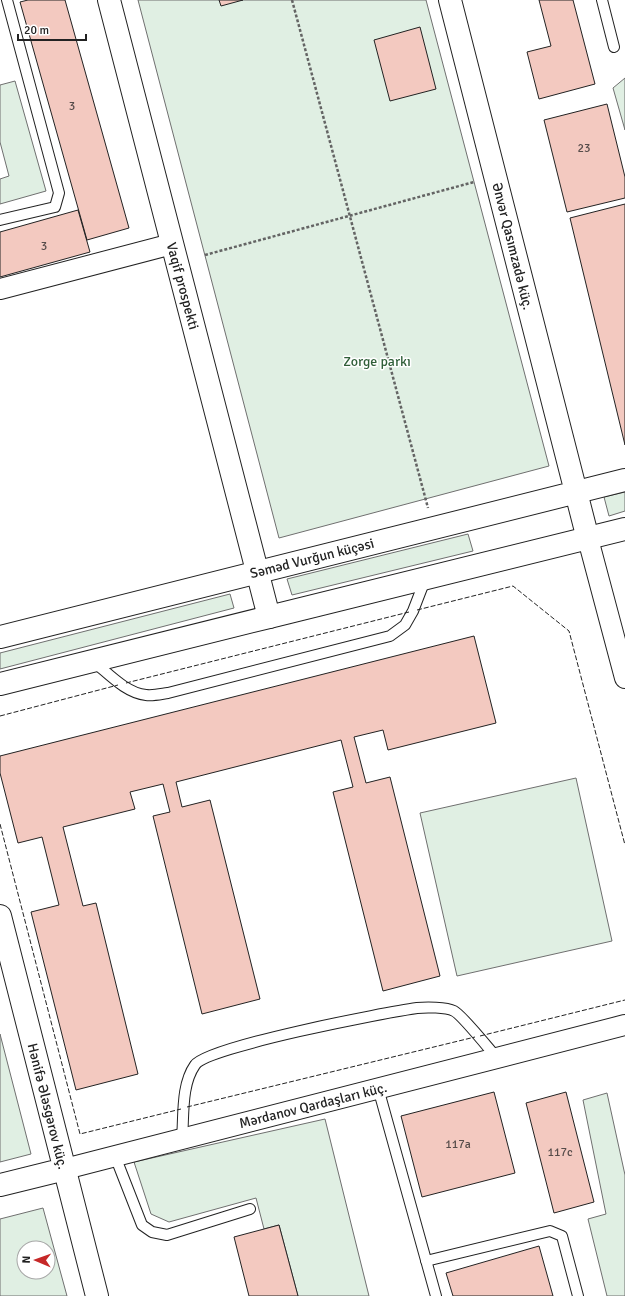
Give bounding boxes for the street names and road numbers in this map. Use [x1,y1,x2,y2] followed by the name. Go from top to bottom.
[488,181,537,312] street label: Ənvər Qasımzadə küç.
[163,241,202,332] street label: Vaqif prospekti
[248,535,376,582] street label: Səməd Vurğun küçəsi
[24,1041,71,1171] street label: Hənifə Ələsgərov küç.
[237,1079,389,1132] street label: Mərdanov Qardaşları küç.

